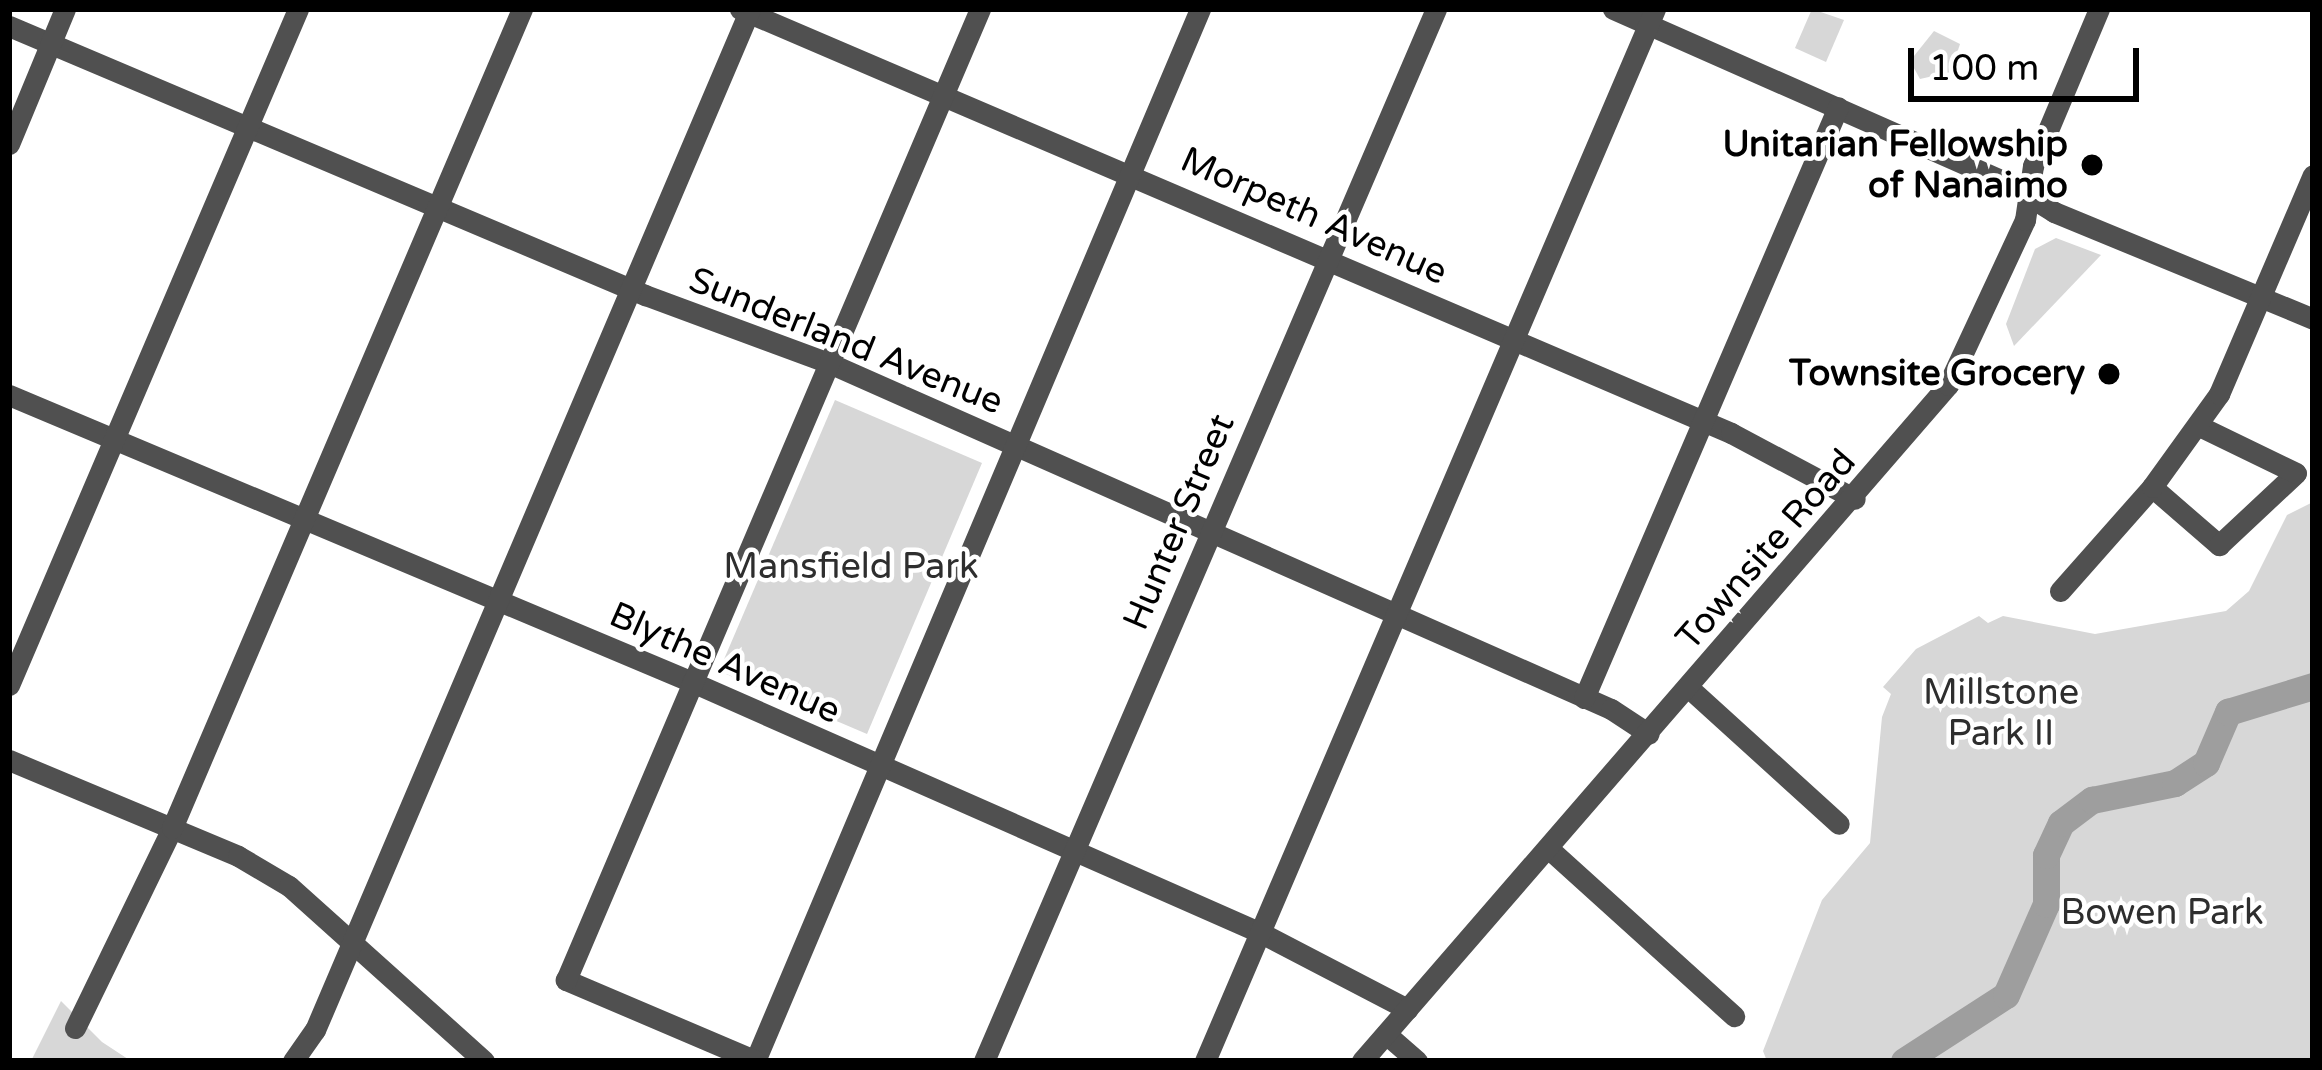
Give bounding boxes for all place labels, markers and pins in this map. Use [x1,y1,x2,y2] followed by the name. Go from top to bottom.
[1722,122,2068,207] place label: Unitarian Fellowship of Nanaimo
[2079,152,2105,178] marker: Unitarian Fellowship of Nanaimo
[1789,352,2085,396] place label: Townsite Grocery
[2096,361,2122,387] marker: Townsite Grocery

